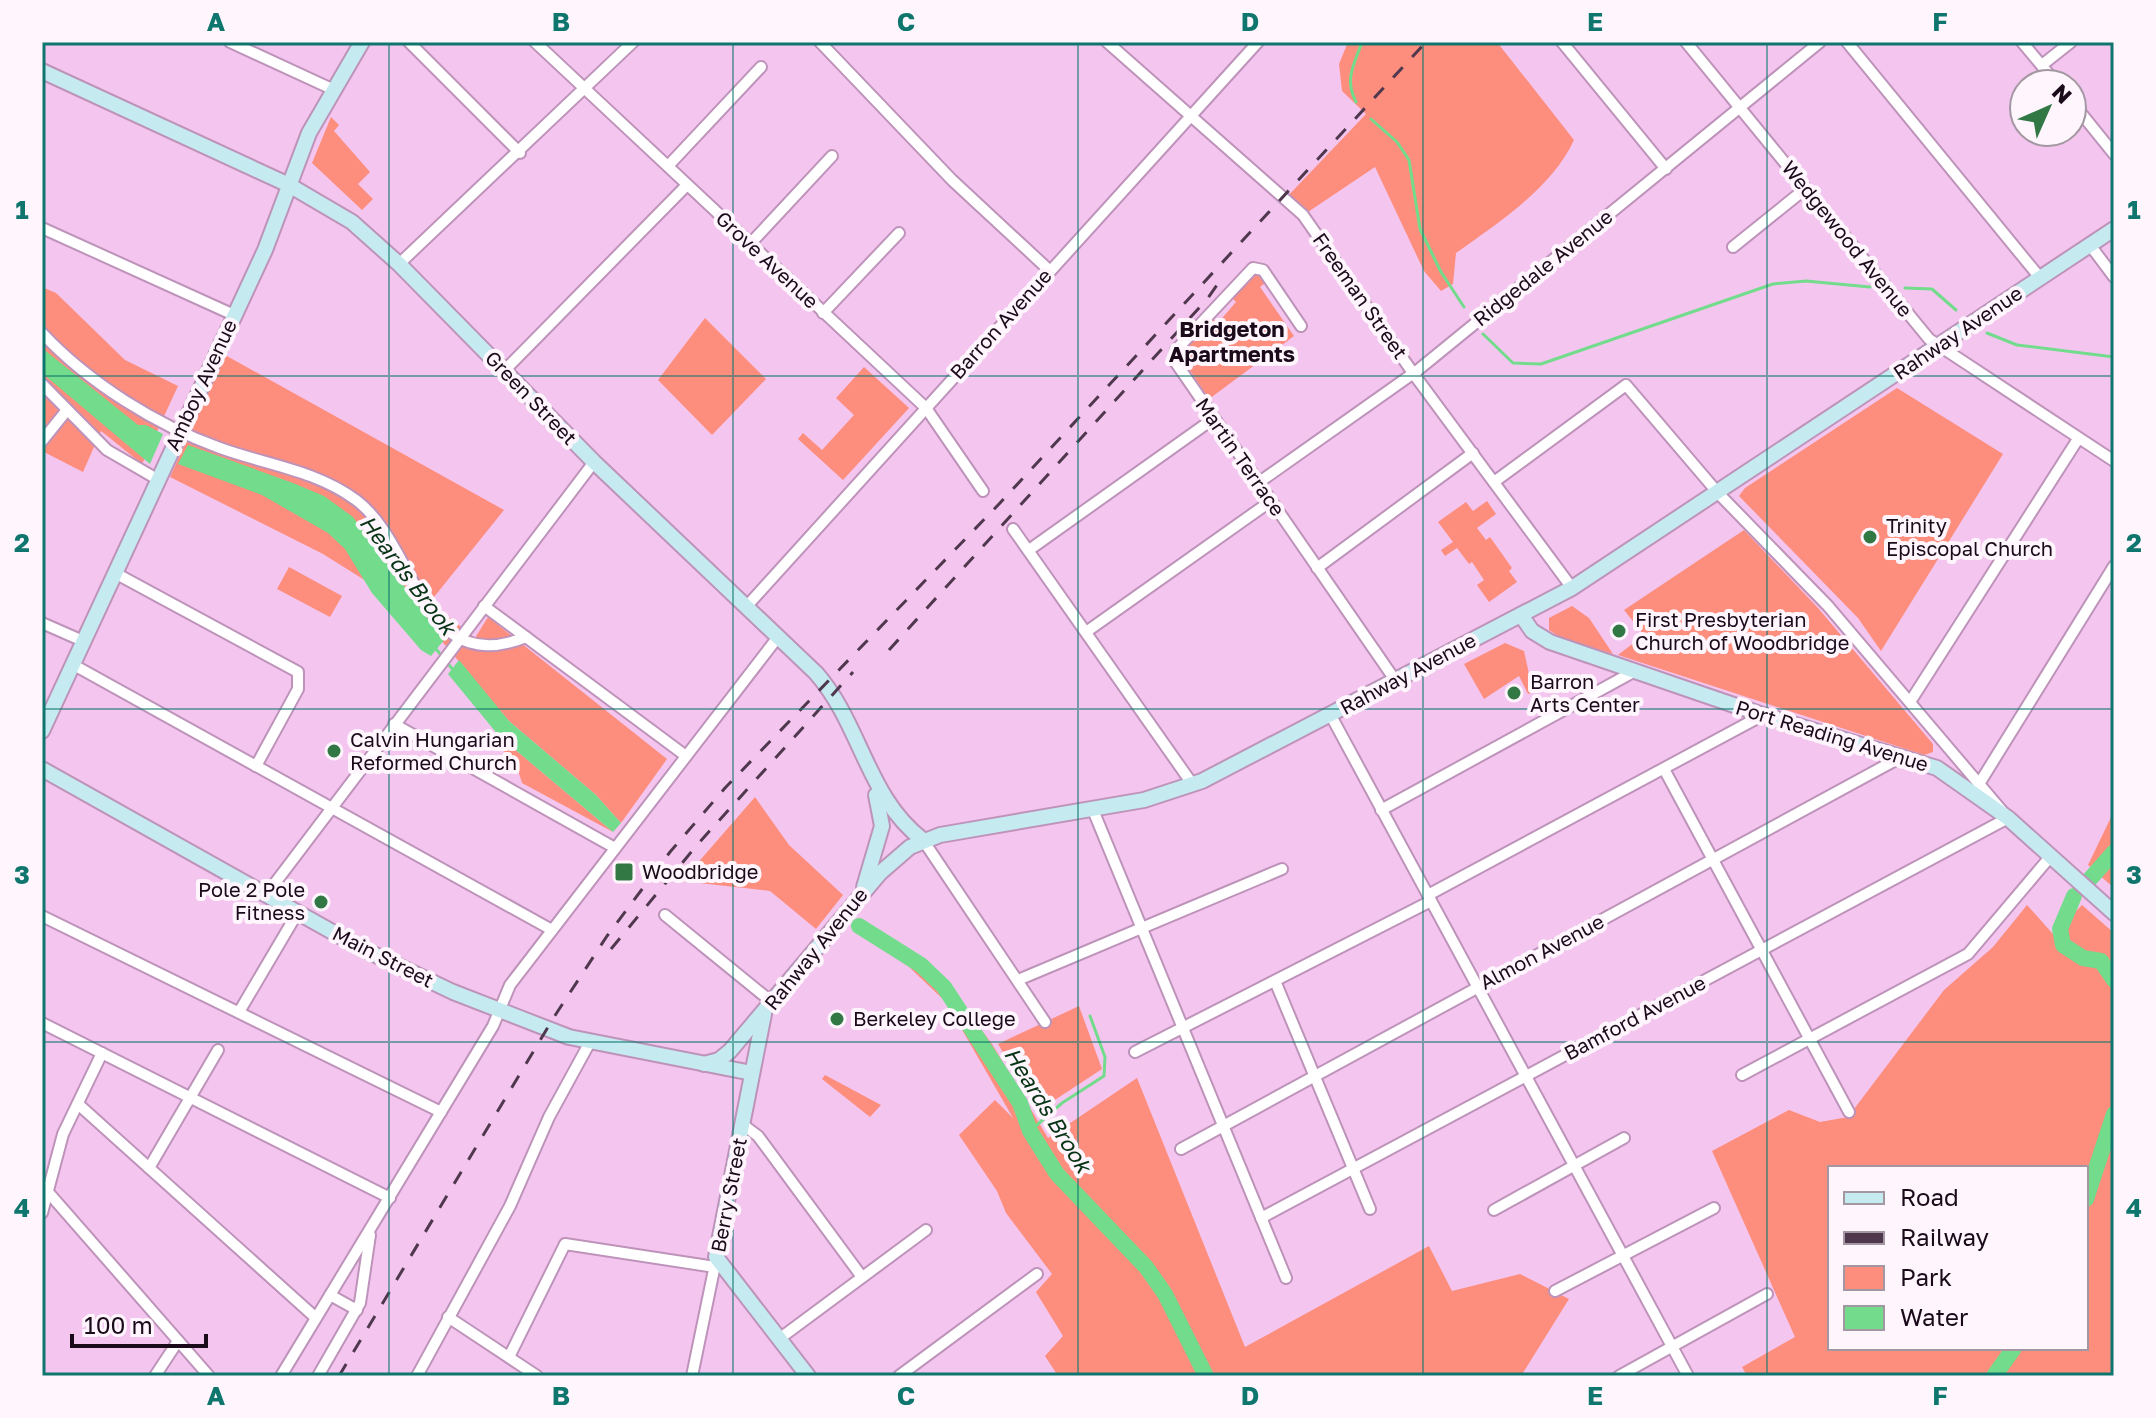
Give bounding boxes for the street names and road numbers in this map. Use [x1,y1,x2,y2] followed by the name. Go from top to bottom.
[1777,155,1918,321] street label: Wedgewood Avenue
[1468,204,1617,331] street label: Ridgedale Avenue
[711,206,824,313] street label: Grove Avenue
[1308,228,1413,363] street label: Freeman Street
[944,263,1056,383] street label: Barron Avenue
[1888,280,2026,384] street label: Rahway Avenue
[159,315,241,454] street label: Amboy Avenue
[481,345,583,449] street label: Green Street
[1191,393,1290,520] street label: Martin Terrace
[1336,627,1480,719] street label: Rahway Avenue
[1733,694,1932,776] street label: Port Reading Avenue
[759,882,872,1014] street label: Rahway Avenue
[1475,908,1608,994] street label: Almon Avenue
[329,920,438,992] street label: Main Street
[1560,970,1709,1065] street label: Bamford Avenue
[705,1135,751,1254] street label: Berry Street

